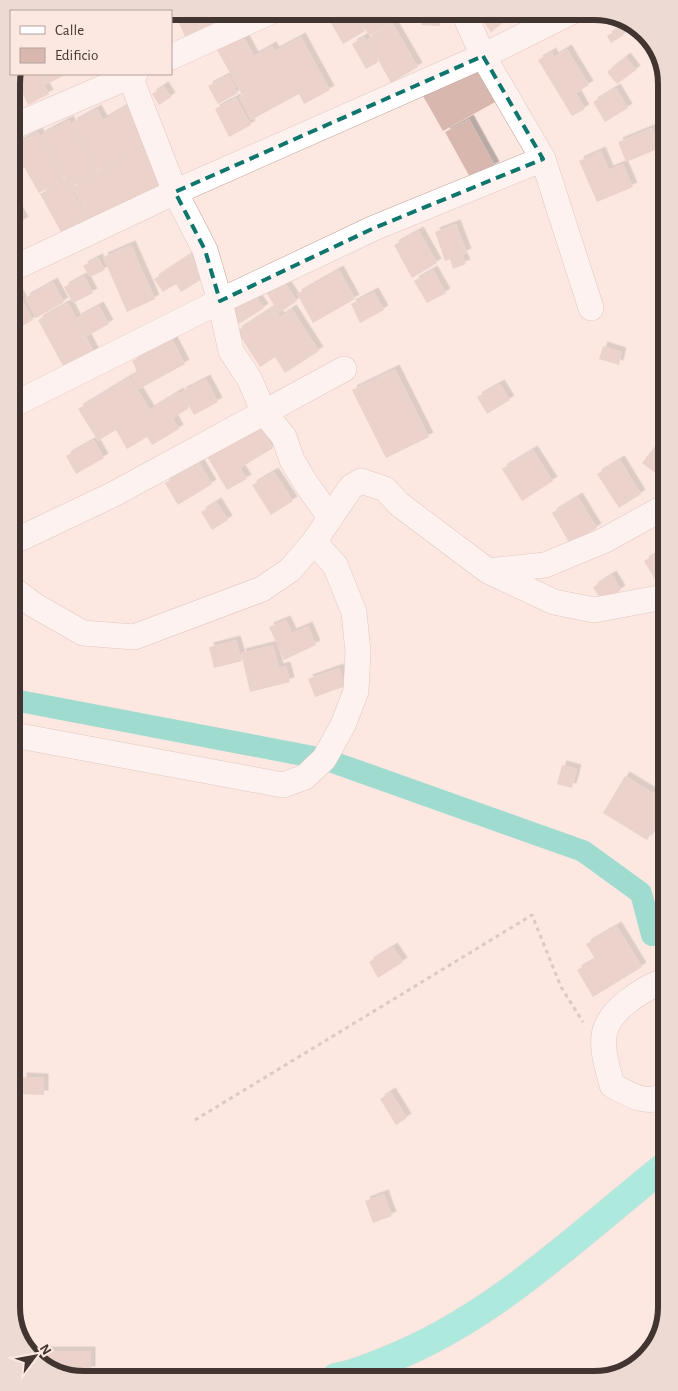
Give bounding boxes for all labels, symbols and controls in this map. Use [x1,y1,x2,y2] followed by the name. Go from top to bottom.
[10,10,172,75] legend
[55,23,84,38] text: Calle
[55,48,98,63] text: Edificio
[10,1331,60,1381] north arrow
[37,1342,54,1357] text: N

